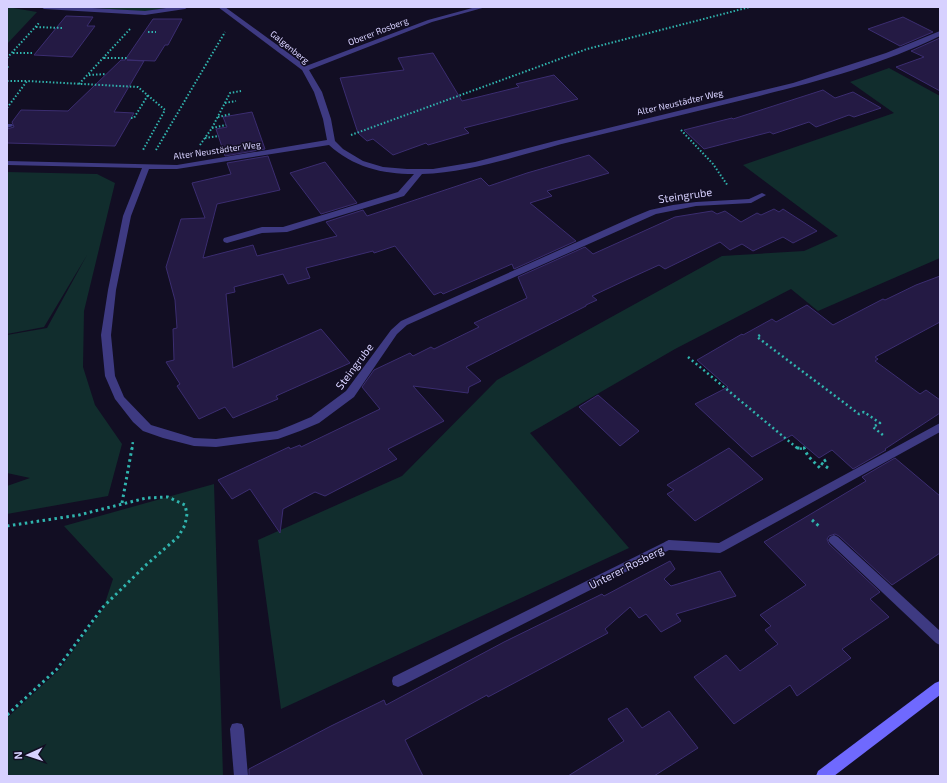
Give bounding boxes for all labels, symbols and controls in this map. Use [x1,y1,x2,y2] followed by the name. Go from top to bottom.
[346,14,410,48] street label: Oberer Rosberg
[268,28,312,66] street label: Galgenberg
[636,87,724,117] street label: Alter Neustädter Weg
[173,138,261,162] street label: Alter Neustädter Weg
[657,185,713,205] street label: Steingrube
[332,340,376,392] street label: Steingrube
[587,543,665,591] street label: Unterer Rosberg
[8,735,48,775] north arrow
[11,751,24,760] text: N

